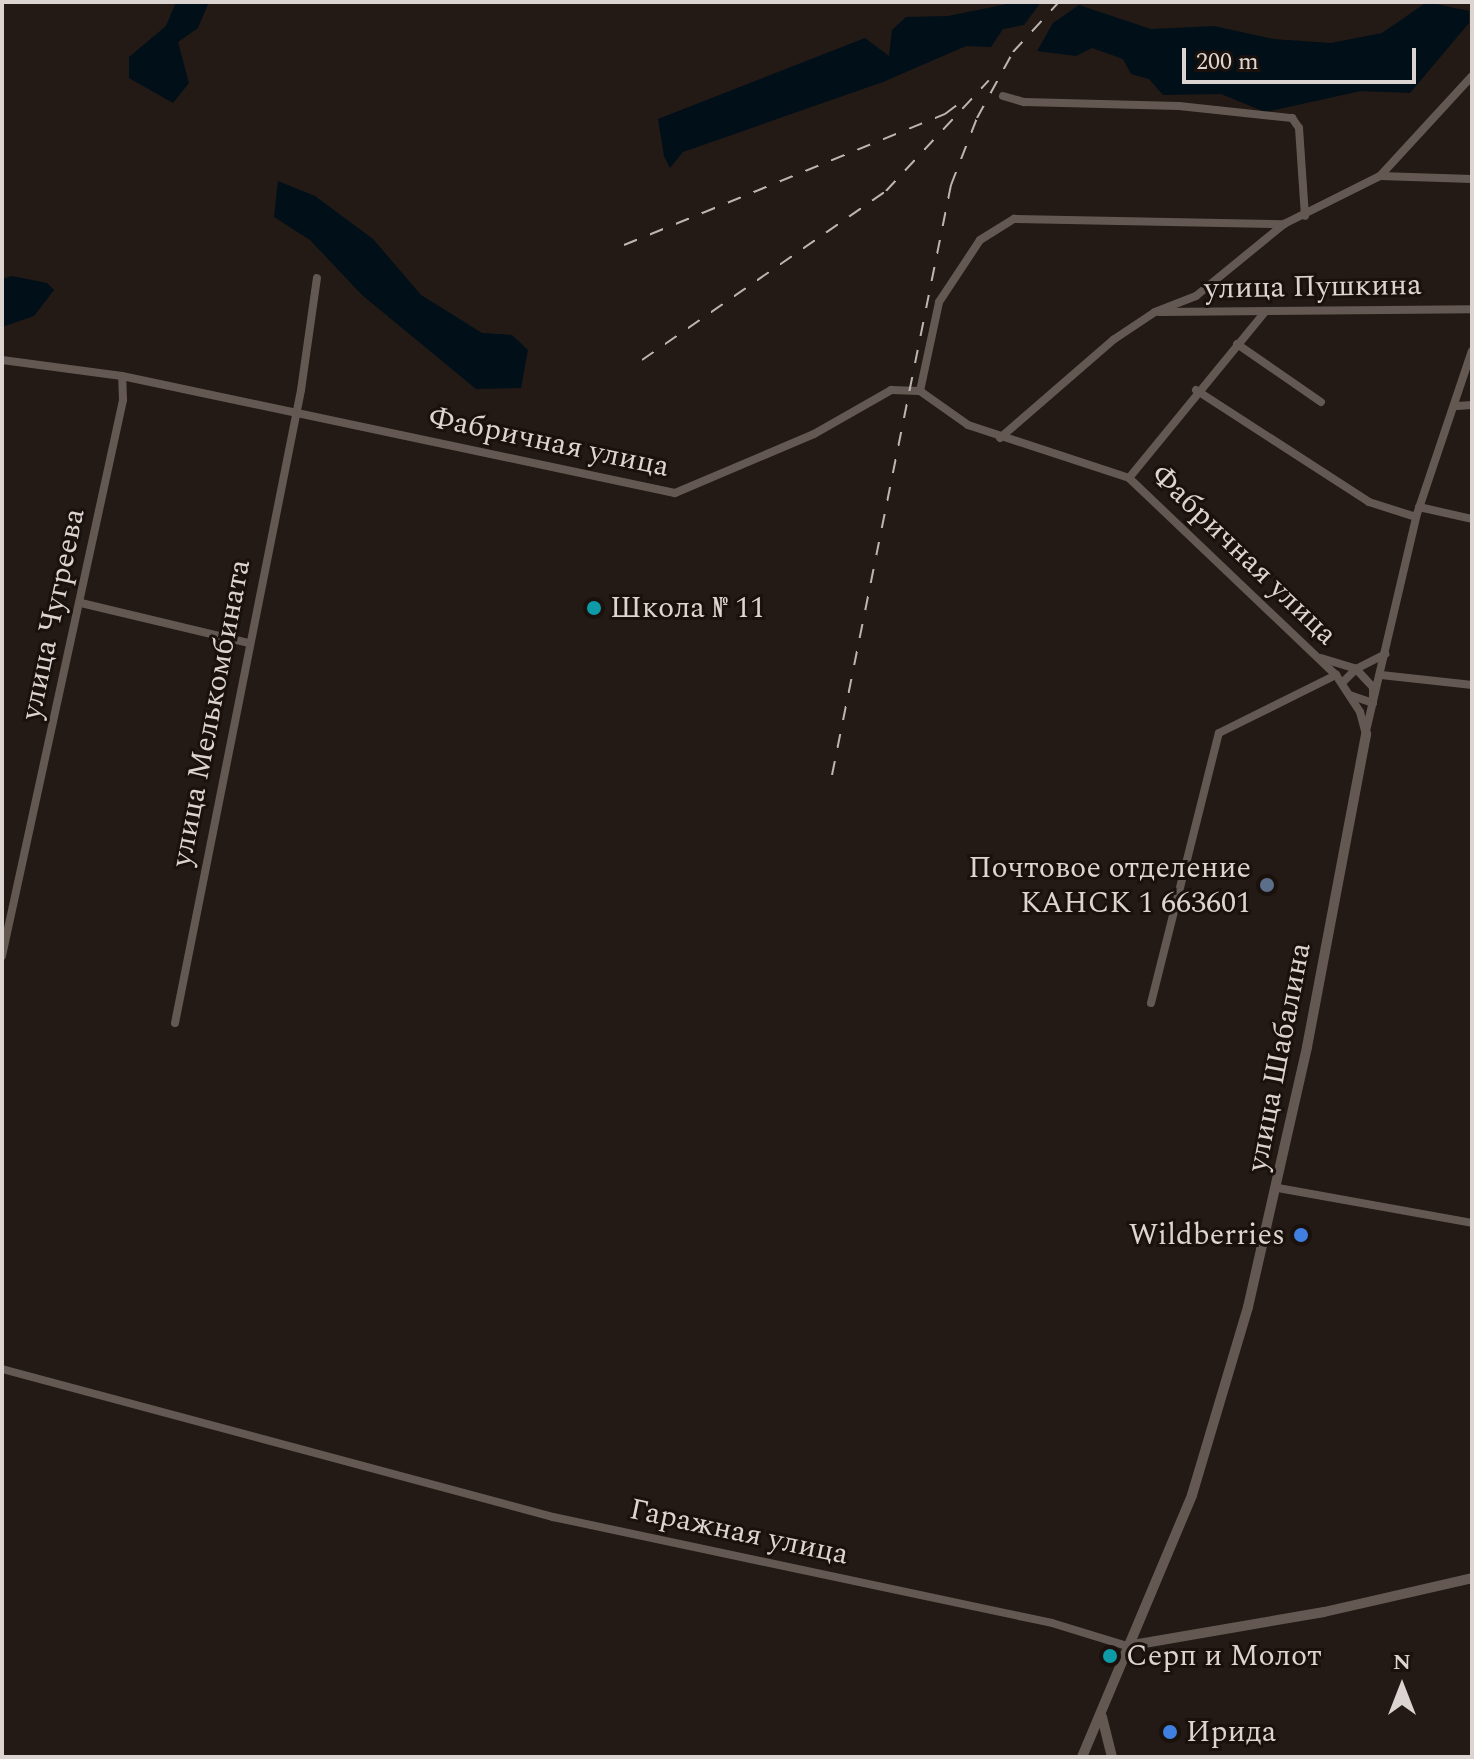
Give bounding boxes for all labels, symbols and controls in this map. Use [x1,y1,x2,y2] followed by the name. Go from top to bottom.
[1186,32,1420,82] scale bar
[1196,44,1259,80] text: 200 m
[1204,267,1422,307] street label: улица Пушкина
[426,399,672,485] street label: Фабричная улица
[1144,457,1344,653] street label: Фабричная улица
[13,505,93,723] street label: улица Чугреева
[164,556,258,870] street label: улица Мелькомбината
[610,590,765,626] place label: Школа № 11
[585,599,603,617] marker: Школа № 11
[968,850,1251,920] place label: Почтовое отделение КАНСК 1 663601
[1258,876,1276,894] marker: Почтовое отделение КАНСК 1 663601
[1239,939,1319,1175] street label: улица Шабалина
[1129,1217,1285,1253] place label: Wildberries
[1292,1226,1310,1244] marker: Wildberries
[626,1491,852,1573] street label: Гаражная улица
[1126,1638,1322,1674] place label: Серп и Молот
[1393,1646,1411,1679] text: N
[1101,1647,1119,1665] marker: Серп и Молот
[1362,1647,1442,1727] north arrow
[1186,1714,1276,1750] place label: Ирида
[1161,1723,1179,1741] marker: Ирида

